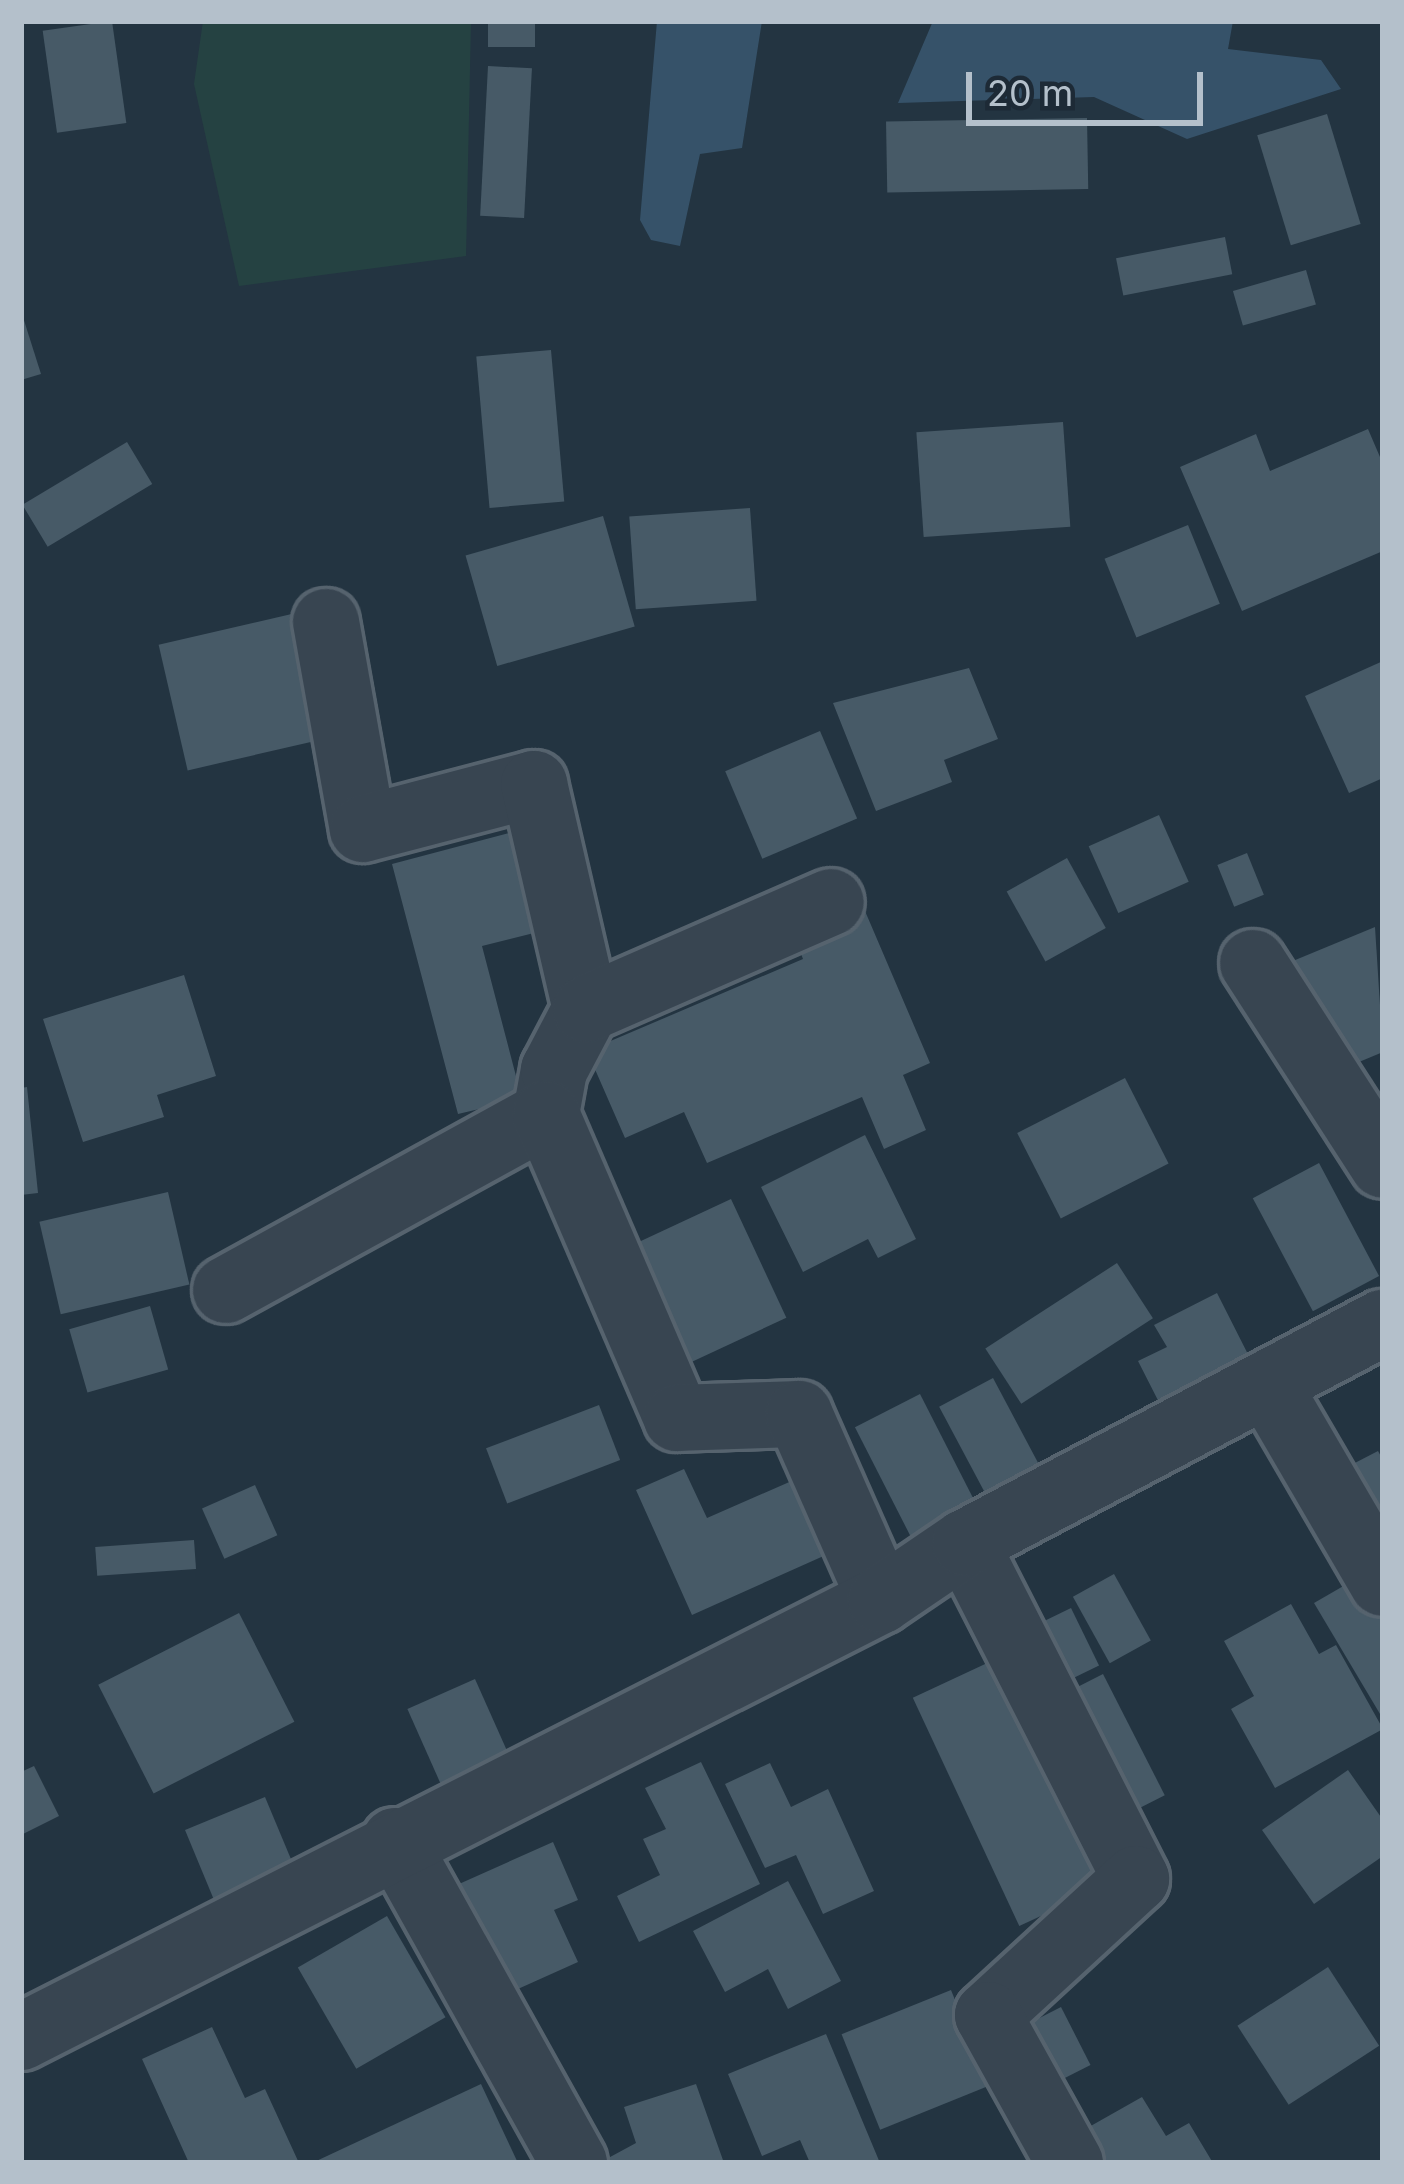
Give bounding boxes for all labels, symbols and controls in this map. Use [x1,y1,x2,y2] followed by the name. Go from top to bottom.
[972,48,1209,122] scale bar
[987,71,1073,115] text: 20 m

